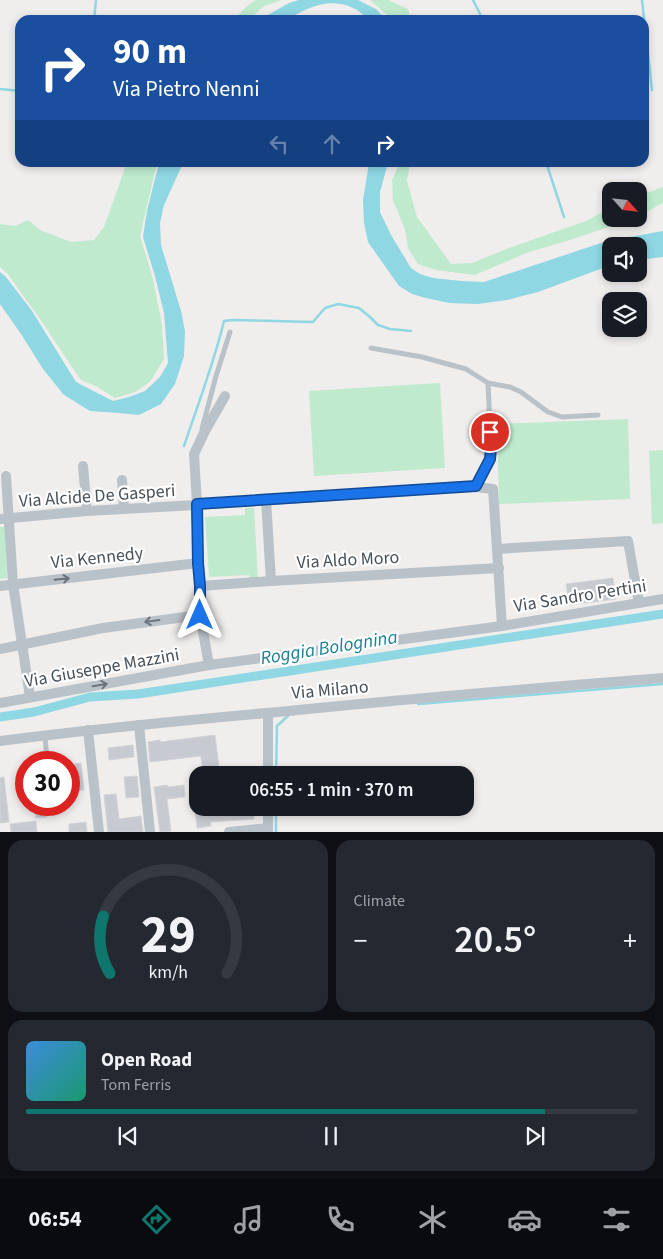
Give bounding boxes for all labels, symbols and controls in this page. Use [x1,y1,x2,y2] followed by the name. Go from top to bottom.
[113,27,187,77] text: 90 m
[30,35,95,100] icon: right
[113,73,260,105] text: Via Pietro Nenni
[265,130,293,158] icon: left
[318,130,346,158] icon: ahead
[371,130,399,158] icon: right
[602,182,648,228] north arrow
[602,182,647,337] map controls
[602,237,647,282] button: sound
[602,292,647,337] button: layers
[469,411,511,453] pin
[476,418,504,446] icon: arrive
[18,478,176,514] street label: Via Alcide De Gasperi
[50,541,145,575] street label: Via Kennedy
[296,545,400,575] street label: Via Aldo Moro
[512,573,648,619] street label: Via Sandro Pertini
[53,574,69,584] one-way arrow
[173,588,225,640] position arrow
[144,617,160,627] one-way arrow
[258,624,400,672] water label: Roggia Bolognina
[23,642,181,694] street label: Via Giuseppe Mazzini
[290,674,370,706] street label: Via Milano
[91,679,107,689] one-way arrow
[15,751,80,816] speed limit sign: 30
[249,777,414,804] text: 06:55 · 1 min · 370 m
[354,890,405,912] text: Climate
[140,899,195,973] text: 29
[454,913,536,967] text: 20.5°
[354,921,367,961] text: −
[623,921,637,961] text: +
[148,960,188,985] text: km/h
[101,1047,192,1074] text: Open Road
[101,1074,171,1096] text: Tom Ferris
[114,1122,142,1150] icon: previous
[317,1122,345,1150] icon: pause
[521,1122,549,1150] icon: next
[139,1202,174,1237] icon: directions
[231,1202,266,1237] icon: music
[323,1202,358,1237] icon: phone
[415,1202,450,1237] icon: climate
[507,1202,542,1237] icon: car
[599,1202,634,1237] icon: filters
[29,1203,82,1235] text: 06:54

